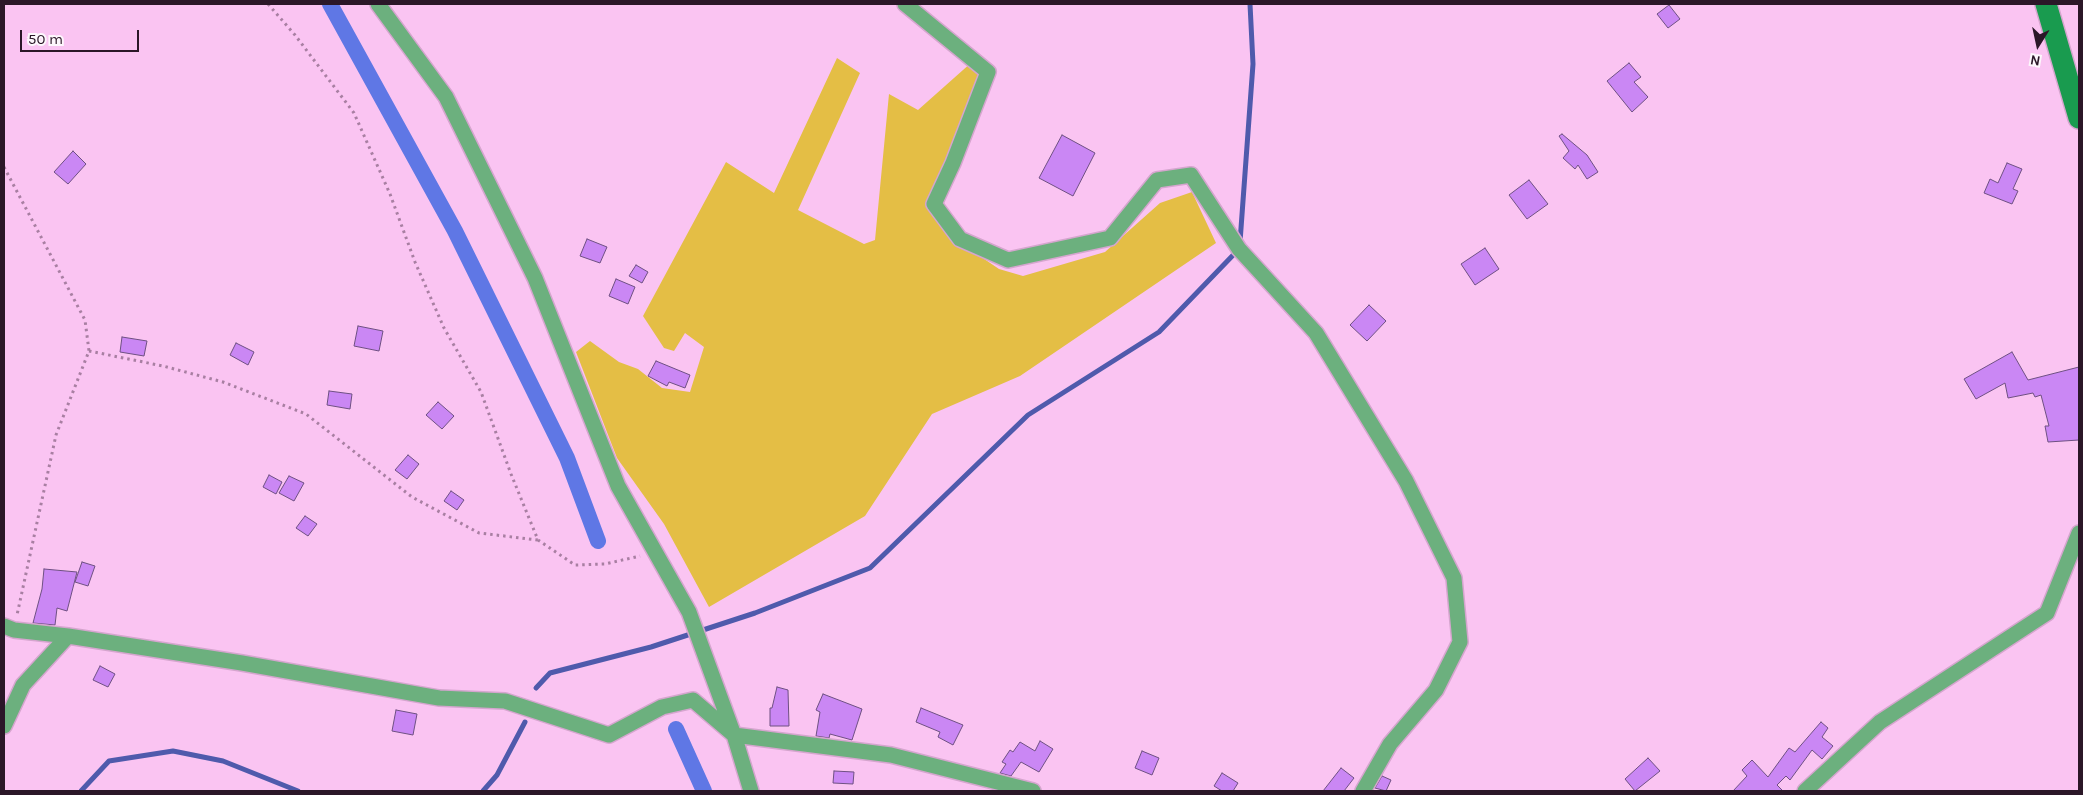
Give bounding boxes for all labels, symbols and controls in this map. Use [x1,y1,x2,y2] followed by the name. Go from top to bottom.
[22,20,141,52] scale bar
[2013,20,2063,70] north arrow
[28,30,63,48] text: 50 m
[2029,51,2042,70] text: N

